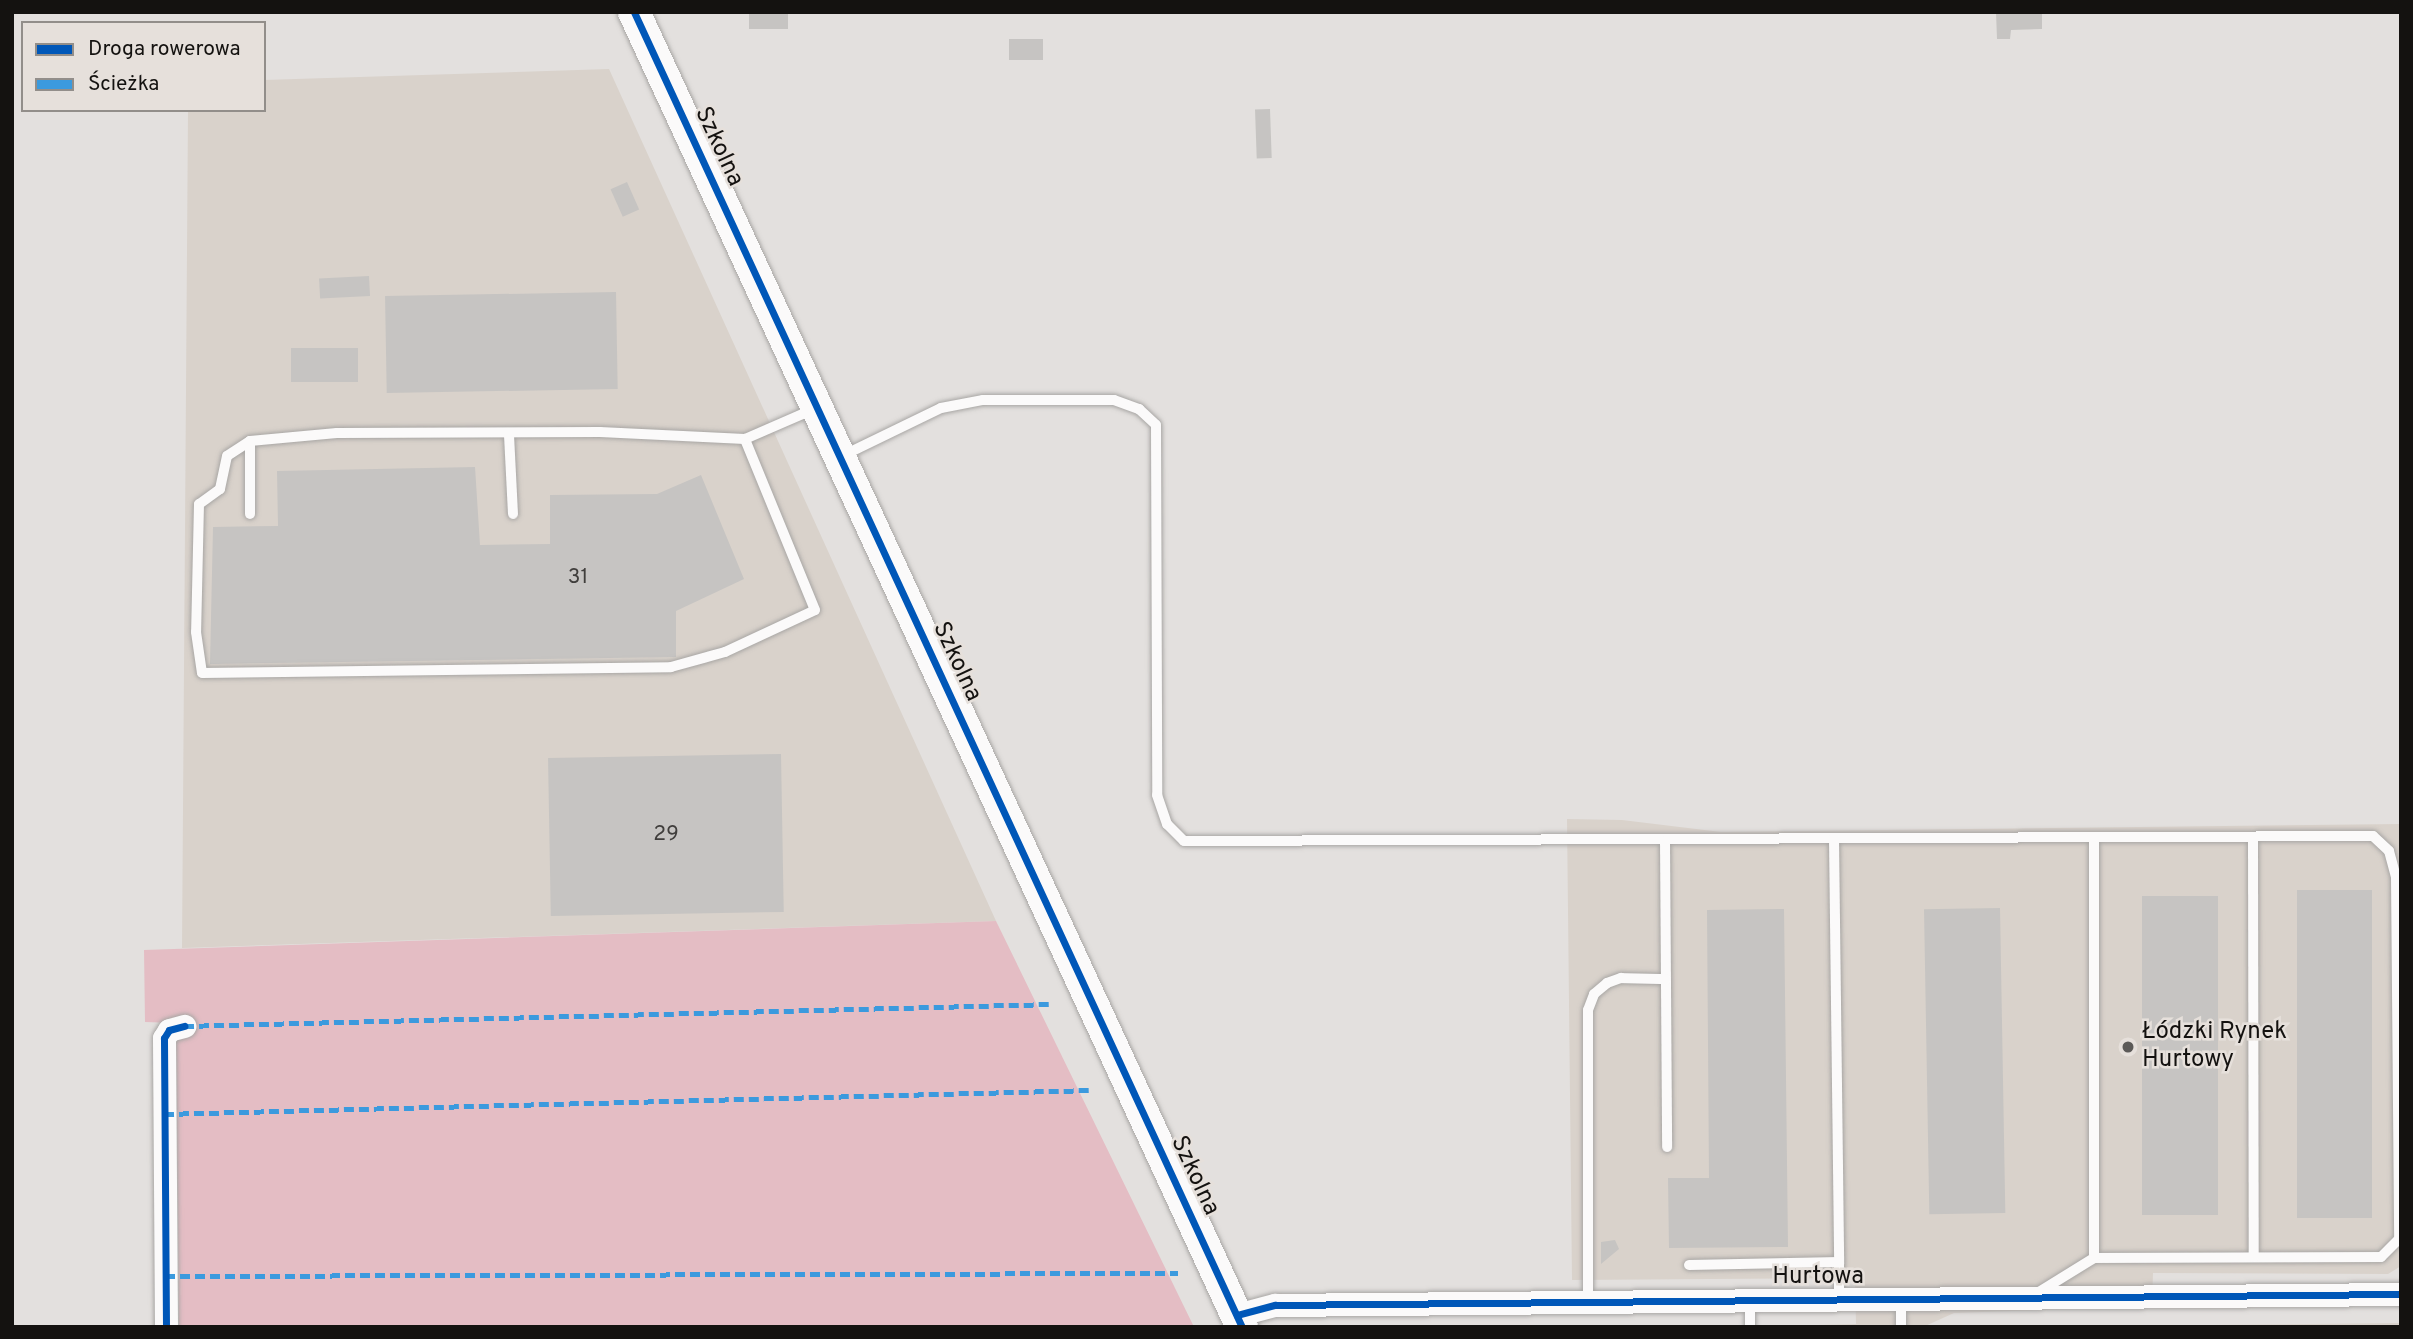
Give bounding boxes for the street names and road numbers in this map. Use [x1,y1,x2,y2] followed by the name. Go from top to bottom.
[687,103,749,191] street label: Szkolna
[925,618,987,706] street label: Szkolna
[1163,1132,1225,1220] street label: Szkolna
[1772,1264,1864,1292] street label: Hurtowa

